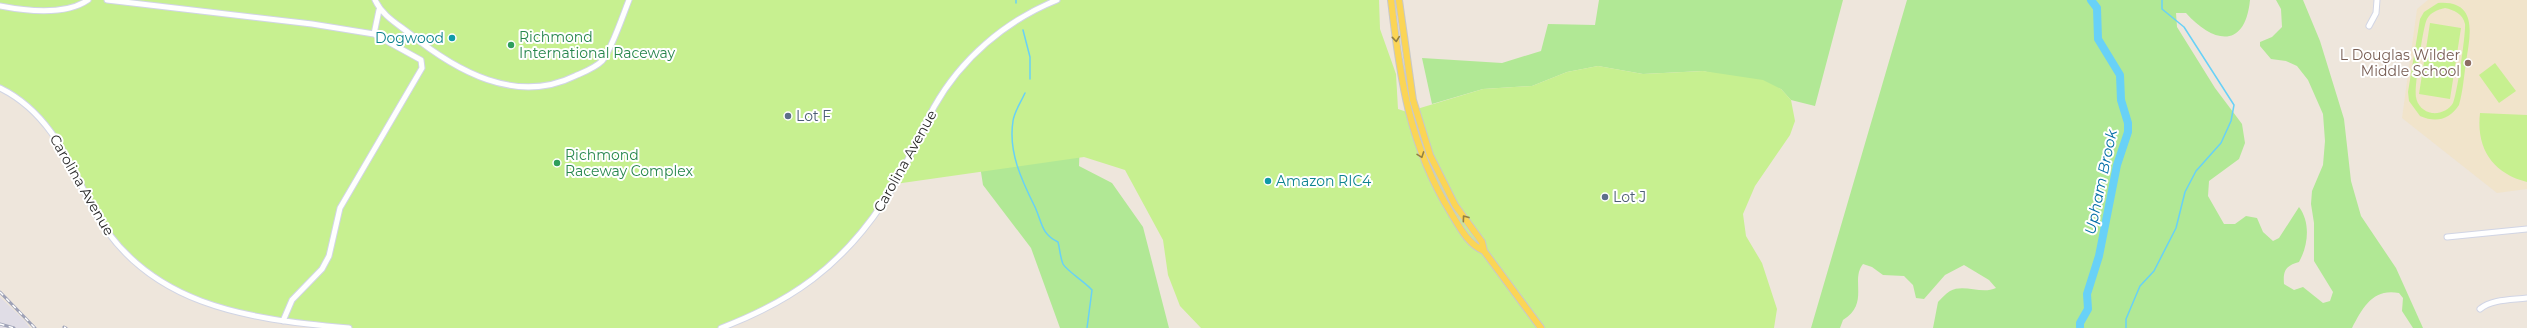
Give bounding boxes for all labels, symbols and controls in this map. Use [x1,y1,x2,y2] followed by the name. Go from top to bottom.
[519,28,676,62] place label: Richmond International Raceway
[375,29,444,47] place label: Dogwood
[447,33,457,43] marker: Dogwood
[1391,36,1400,42] one-way arrow
[506,40,516,50] marker: Richmond International Raceway
[2340,46,2460,80] place label: L Douglas Wilder Middle School
[2463,58,2473,68] marker: L Douglas Wilder Middle School
[796,107,831,125] place label: Lot F
[869,107,941,215] street label: Carolina Avenue
[783,111,793,121] marker: Lot F
[2080,127,2121,236] water label: Upham Brook
[46,131,118,239] street label: Carolina Avenue
[565,146,693,180] place label: Richmond Raceway Complex
[1416,151,1424,158] one-way arrow
[552,158,562,168] marker: Richmond Raceway Complex
[1276,172,1372,190] place label: Amazon RIC4
[1263,176,1273,186] marker: Amazon RIC4
[1613,188,1646,206] place label: Lot J
[1600,192,1610,202] marker: Lot J
[1463,216,1470,223] one-way arrow

